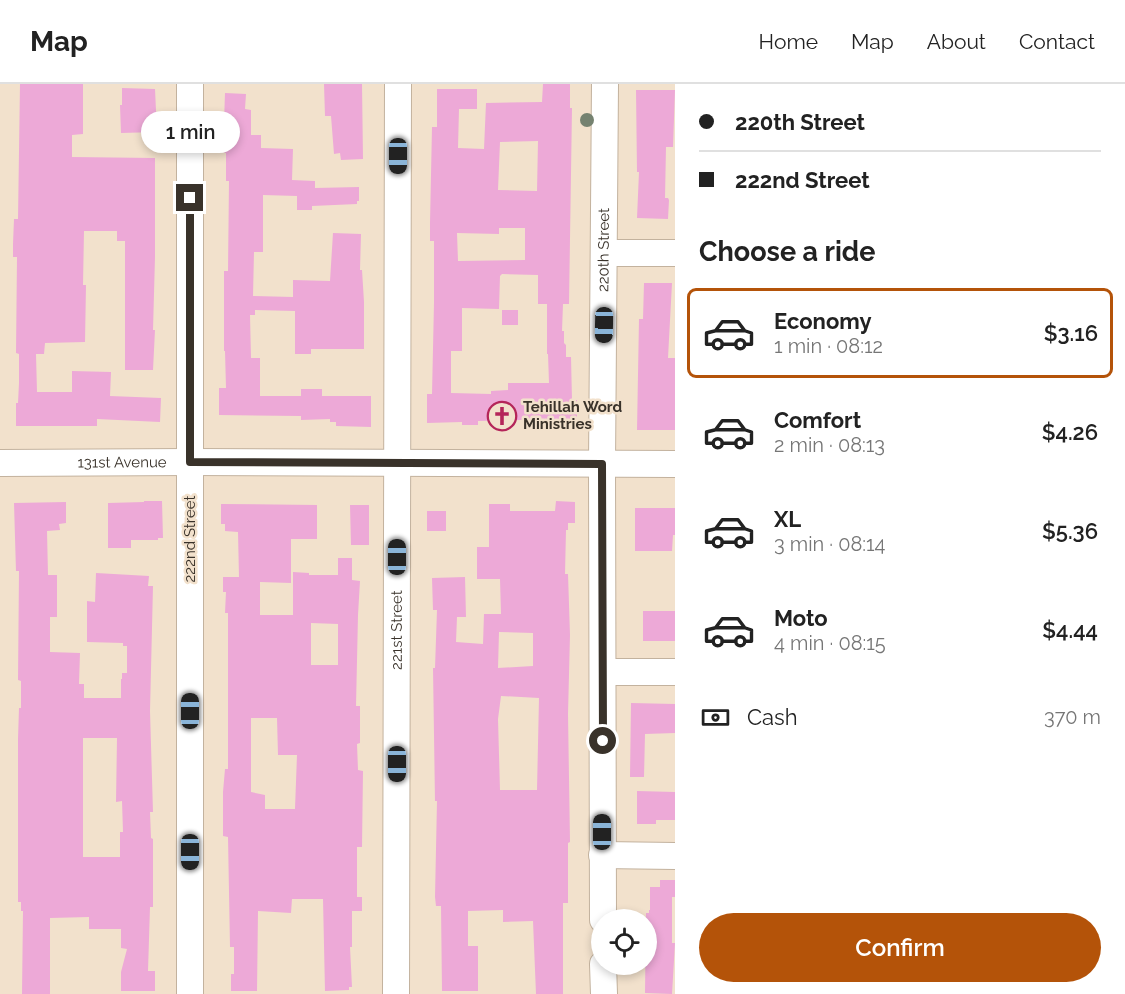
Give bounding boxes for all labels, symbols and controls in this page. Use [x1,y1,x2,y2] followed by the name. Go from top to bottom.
[30,25,88,58] text: Map
[759,29,818,54] text: Home
[851,29,894,54] text: Map
[927,29,986,54] text: About
[1019,29,1095,54] text: Contact
[735,109,865,135] text: 220th Street
[140,111,240,153] callout: 1 min
[166,120,215,144] text: 1 min
[389,138,407,174] car
[735,167,870,193] text: 222nd Street
[176,184,203,211] route end
[594,208,613,292] street label: 220th Street
[699,236,875,267] text: Choose a ride
[702,306,756,360] icon: car
[595,307,613,343] car
[774,308,872,334] text: Economy
[1044,320,1098,346] text: $3.16
[774,334,883,358] text: 1 min · 08:12
[523,398,622,433] place label: Tehillah Word Ministries
[486,400,518,432] church icon: Tehillah Word Ministries
[702,405,756,459] icon: car
[774,407,861,433] text: Comfort
[1042,419,1098,445] text: $4.26
[774,433,885,457] text: 2 min · 08:13
[77,453,167,472] street label: 131st Avenue
[181,496,199,582] street label: 222nd Street
[702,504,756,558] icon: car
[774,506,801,532] text: XL
[1042,518,1098,544] text: $5.36
[774,532,886,556] text: 3 min · 08:14
[388,539,406,575] car
[388,590,406,670] street label: 221st Street
[702,603,756,657] icon: car
[774,605,828,631] text: Moto
[1042,617,1098,643] text: $4.44
[774,631,886,655] text: 4 min · 08:15
[181,693,199,729] car
[699,701,732,734] icon: cash
[747,704,798,730] text: Cash
[1044,705,1101,729] text: 370 m
[589,727,616,754] route start
[388,746,406,782] car
[593,814,611,850] car
[181,834,199,870] car
[591,909,657,975] map controls
[591,909,657,975] button: locate
[699,913,1101,982] button: Confirm

